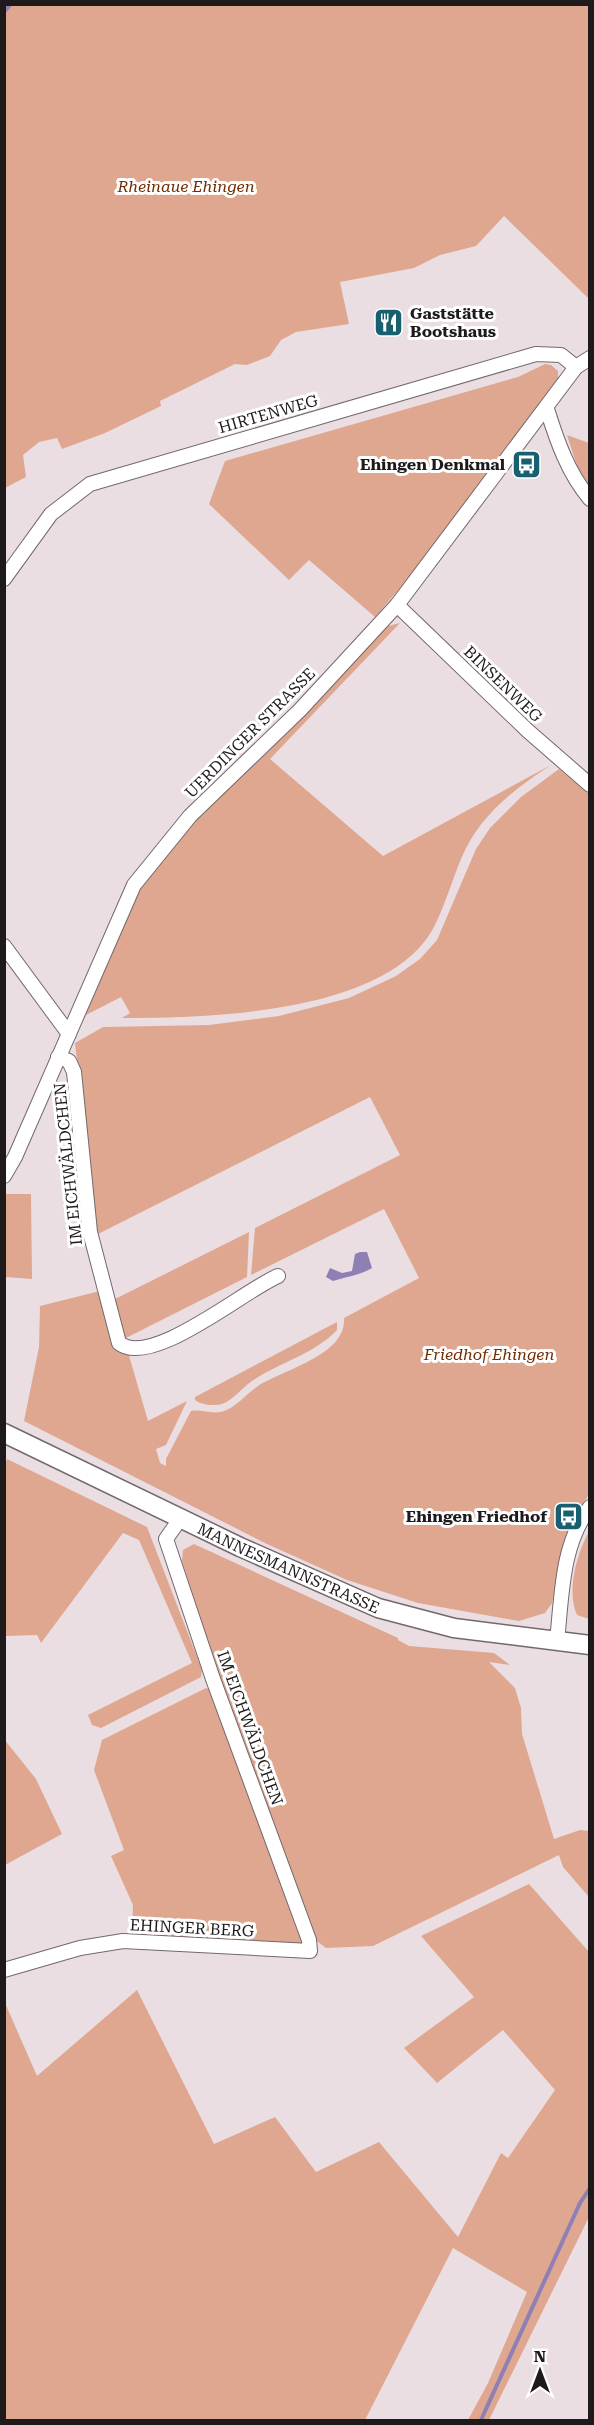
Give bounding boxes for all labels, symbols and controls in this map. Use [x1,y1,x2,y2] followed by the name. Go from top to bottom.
[116,177,255,196] park label: Rheinaue Ehingen
[410,304,496,341] place label: Gaststätte Bootshaus
[373,306,405,338] restaurant icon: Gaststätte Bootshaus
[216,391,321,437] street label: HIRTENWEG
[510,448,542,480] bus stop icon: Ehingen Denkmal
[360,455,506,474] place label: Ehingen Denkmal
[460,642,546,726] street label: BINSENWEG
[181,664,319,802] street label: UERDINGER STRASSE
[50,1082,86,1246] street label: IM EICHWÄLDCHEN
[423,1345,554,1364] park label: Friedhof Ehingen
[552,1500,584,1532] bus stop icon: Ehingen Friedhof
[406,1507,548,1526] place label: Ehingen Friedhof
[195,1518,383,1617] street label: MANNESMANNSTRASSE
[213,1648,287,1808] street label: IM EICHWÄLDCHEN
[129,1915,255,1941] street label: EHINGER BERG
[510,2341,570,2401] north arrow
[534,2347,546,2366] text: N

